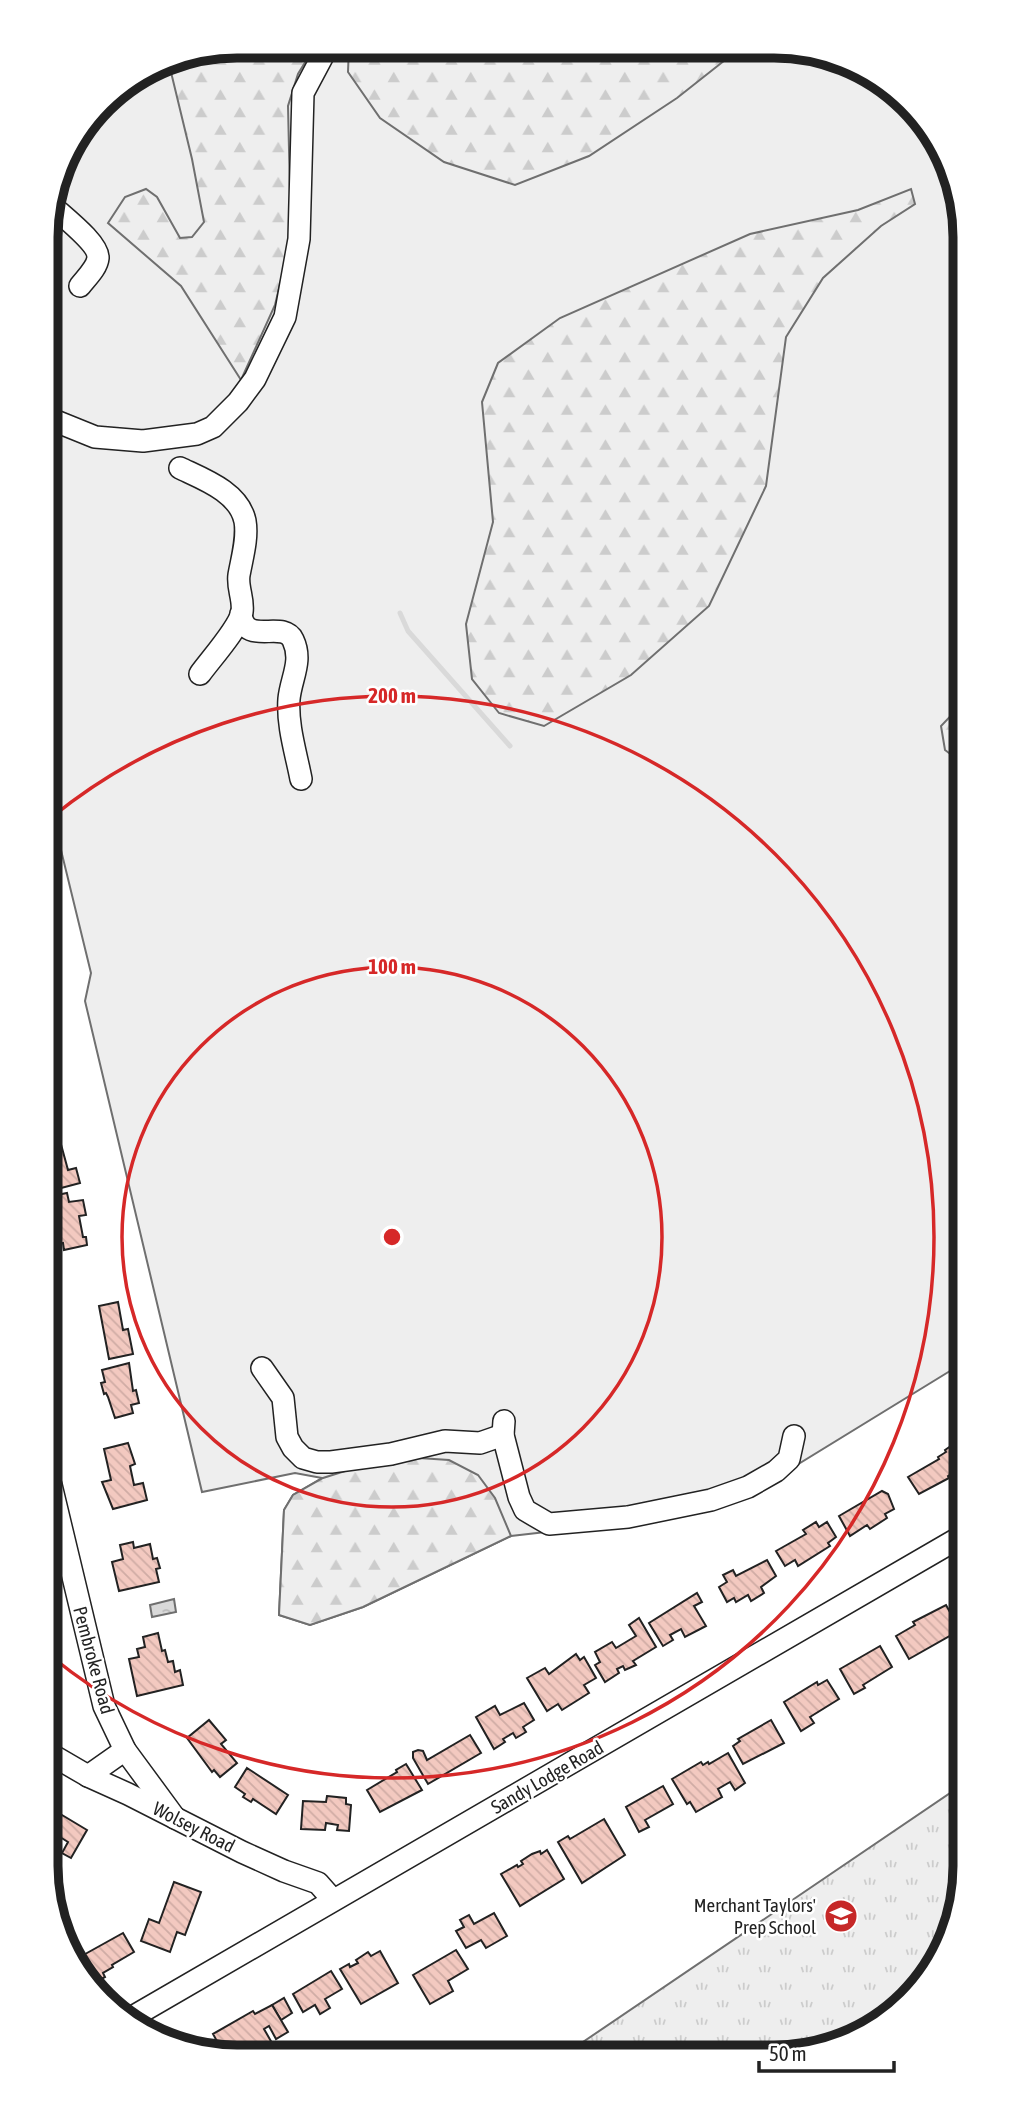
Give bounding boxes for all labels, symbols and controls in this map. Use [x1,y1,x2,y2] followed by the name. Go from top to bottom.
[368,683,416,707] text: 200 m
[368,954,416,978] text: 100 m
[380,1225,404,1249] centre of rings
[69,1604,119,1716] street label: Pembroke Road
[487,1736,607,1818] street label: Sandy Lodge Road
[149,1797,239,1857] street label: Wolsey Road
[694,1894,816,1938] place label: Merchant Taylors' Prep School
[822,1897,860,1935] school or university icon: Merchant Taylors' Prep School
[759,2030,894,2074] scale bar
[769,2041,807,2065] text: 50 m

